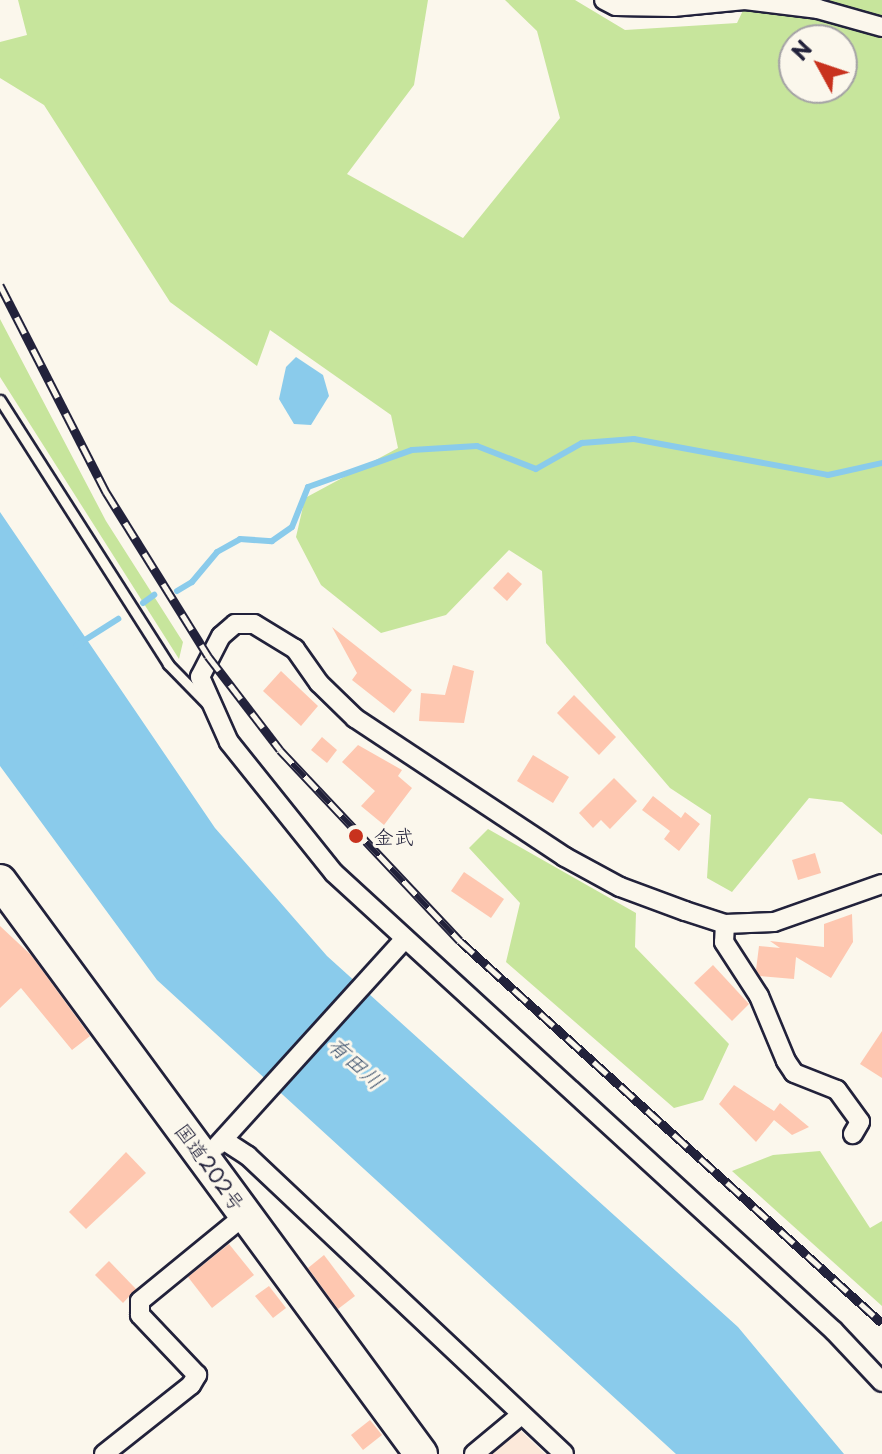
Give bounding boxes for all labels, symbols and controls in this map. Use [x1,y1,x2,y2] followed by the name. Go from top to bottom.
[778,24,858,104] north arrow
[783,32,819,67] text: N
[374,824,414,848] place label: 金武
[345,825,367,847] marker: 金武
[324,1030,390,1094] water label: 有田川
[170,1119,250,1215] street label: 国道202号

